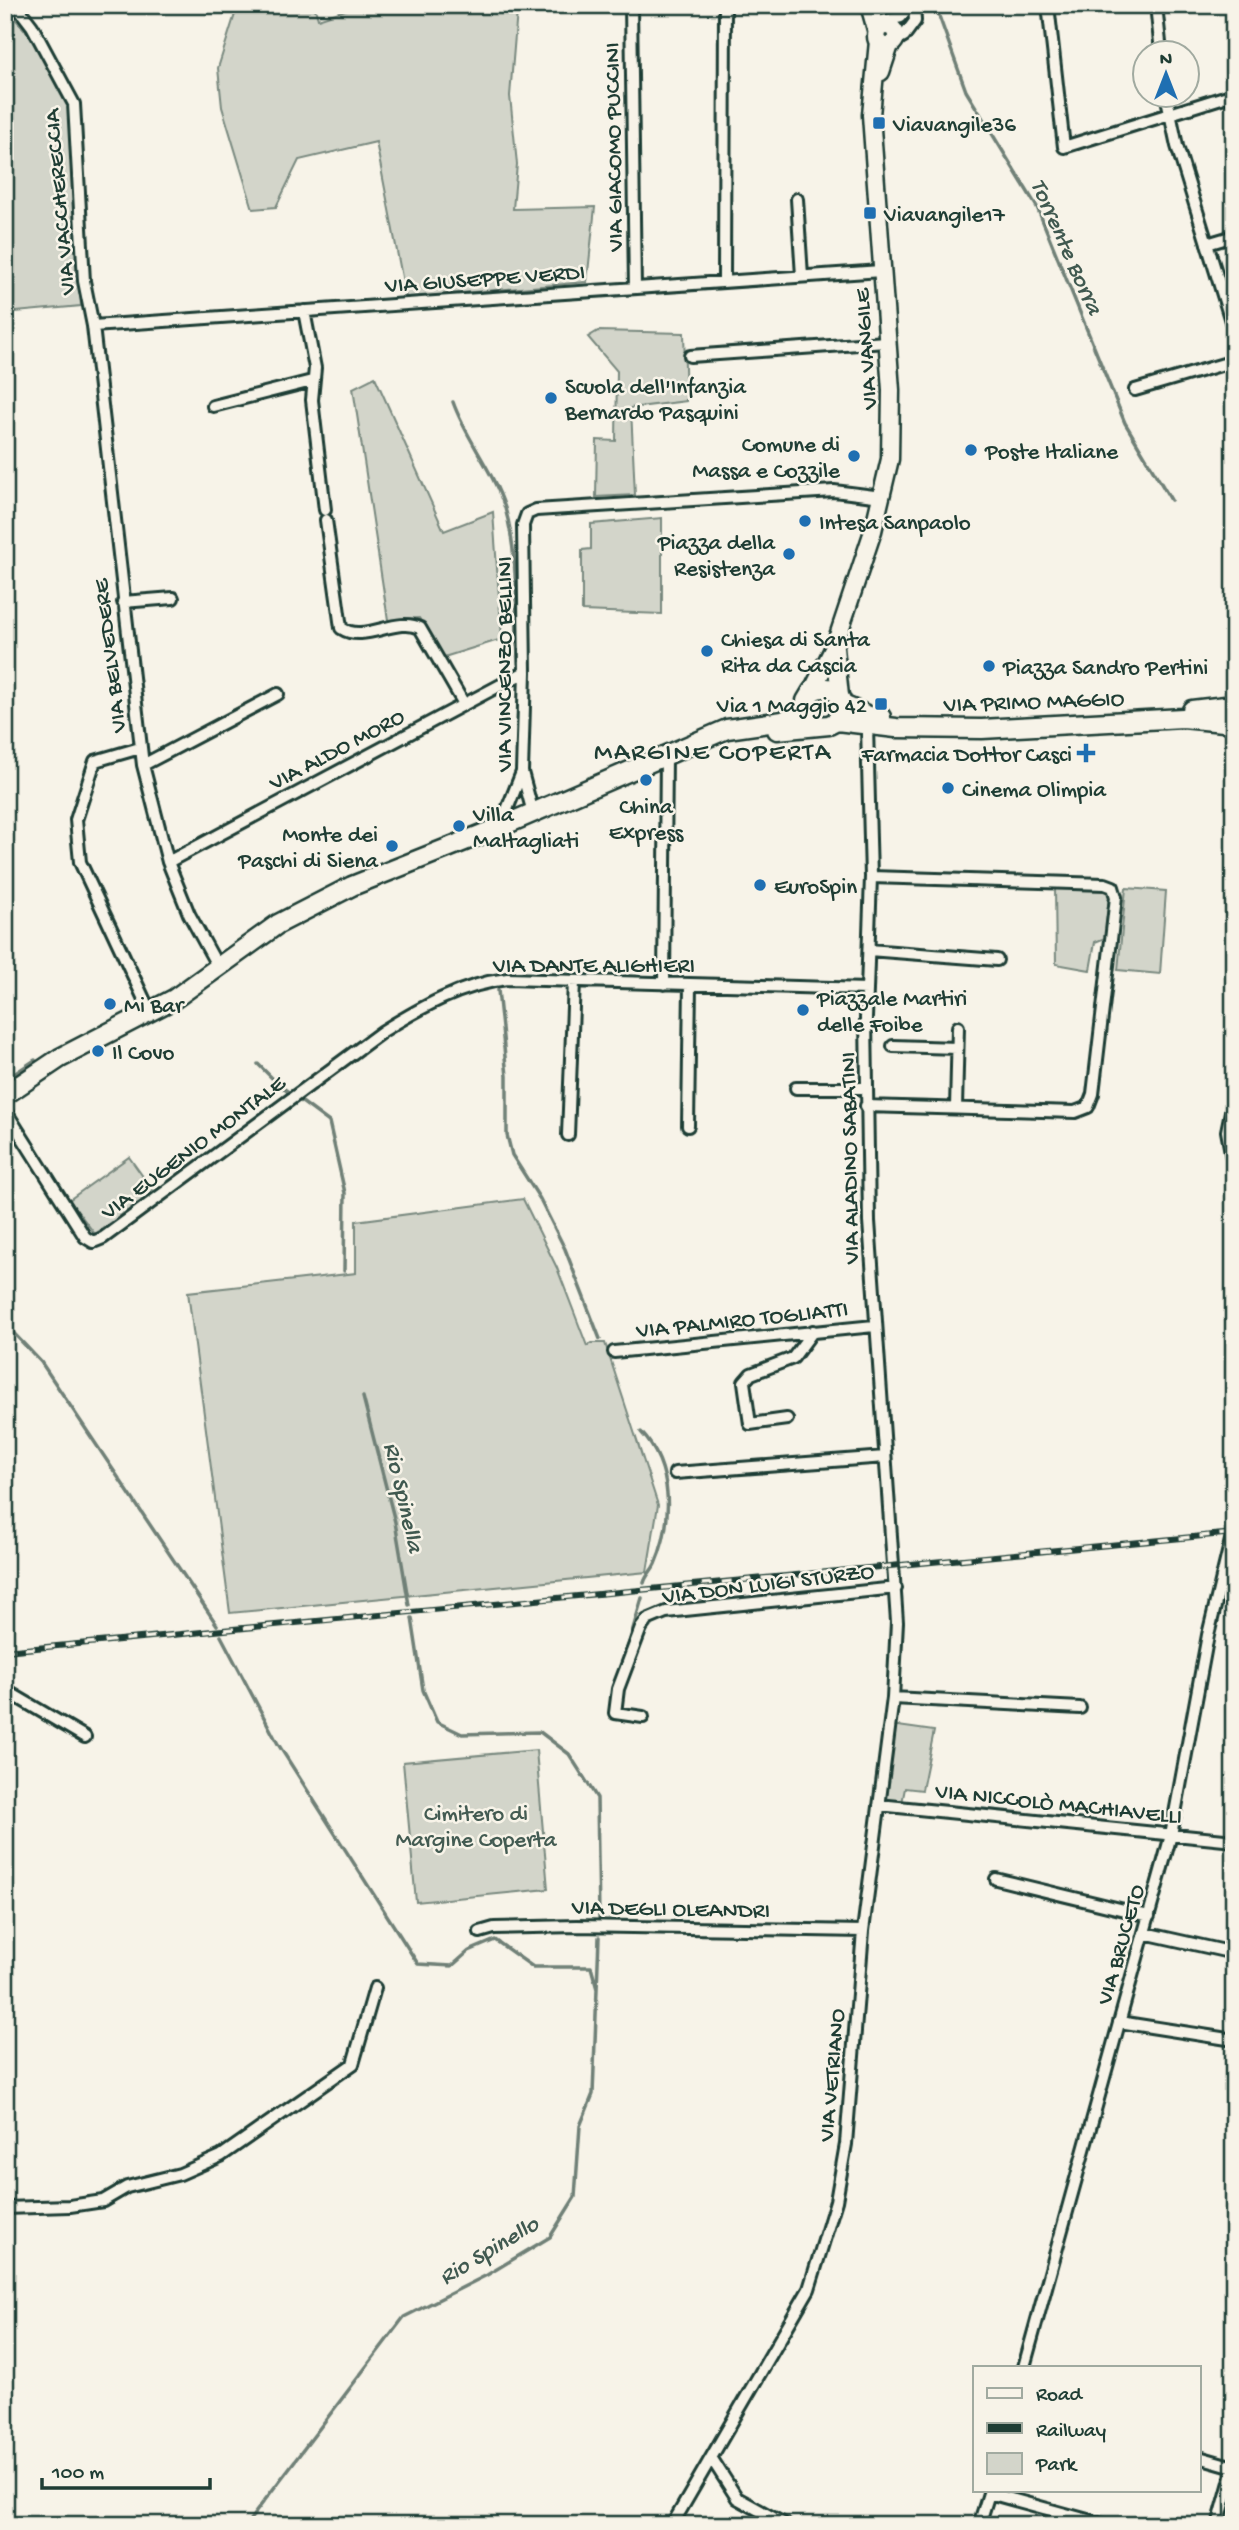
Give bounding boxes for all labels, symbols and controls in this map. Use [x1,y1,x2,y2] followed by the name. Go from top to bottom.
[1130,38,1200,108] north arrow
[600,42,631,253] street label: VIA GIACOMO PUCCINI
[1160,49,1172,72] text: N
[40,106,83,297] street label: VIA VACCHERECCIA
[892,113,1016,140] place label: Viavangile36
[871,115,887,131] marker: Viavangile36
[1022,175,1108,321] water label: Torrente Borra
[883,203,1006,230] place label: Viavangile17
[862,205,878,221] marker: Viavangile17
[383,260,586,301] street label: VIA GIUSEPPE VERDI
[850,286,885,411] street label: VIA VANGILE
[564,375,747,428] place label: Scuola dell'Infanzia Bernardo Pasquini
[543,390,559,406] marker: Scuola dell'Infanzia Bernardo Pasquini
[692,433,841,486] place label: Comune di Massa e Cozzile
[984,440,1119,467] place label: Poste Italiane
[963,442,979,458] marker: Poste Italiane
[846,448,862,464] marker: Comune di Massa e Cozzile
[819,511,971,538] place label: Intesa Sanpaolo
[797,513,813,529] marker: Intesa Sanpaolo
[657,531,776,584] place label: Piazza della Resistenza
[781,546,797,562] marker: Piazza della Resistenza
[493,556,520,773] street label: VIA VINCENZO BELLINI
[88,576,134,735] street label: VIA BELVEDERE
[721,628,871,681] place label: Chiesa di Santa Rita da Cascia
[699,643,715,659] marker: Chiesa di Santa Rita da Cascia
[1002,656,1208,683] place label: Piazza Sandro Pertini
[981,658,997,674] marker: Piazza Sandro Pertini
[942,687,1125,720] street label: VIA PRIMO MAGGIO
[716,694,867,721] place label: Via 1 Maggio 42
[873,696,889,712] marker: Via 1 Maggio 42
[265,704,410,799] street label: VIA ALDO MORO
[594,739,832,770] district label: MARGINE COPERTA
[860,743,1072,770] place label: Farmacia Dottor Casci
[1078,745,1094,761] marker: Farmacia Dottor Casci
[638,772,654,788] marker: China Express
[962,778,1107,805] place label: Cinema Olimpia
[940,780,956,796] marker: Cinema Olimpia
[609,795,684,848] place label: China Express
[472,803,579,856] place label: Villa Maltagliati
[451,818,467,834] marker: Villa Maltagliati
[237,823,379,876] place label: Monte dei Paschi di Siena
[384,838,400,854] marker: Monte dei Paschi di Siena
[774,875,857,902] place label: EuroSpin
[752,877,768,893] marker: EuroSpin
[492,954,695,981] street label: VIA DANTE ALIGHIERI
[816,987,967,1040] place label: Piazzale Martiri delle Foibe
[124,994,185,1021] place label: Mi Bar
[102,996,118,1012] marker: Mi Bar
[795,1002,811,1018] marker: Piazzale Martiri delle Foibe
[112,1041,175,1068] place label: Il Covo
[90,1043,106,1059] marker: Il Covo
[836,1052,867,1265] street label: VIA ALADINO SABATINI
[96,1070,293,1227] street label: VIA EUGENIO MONTALE
[634,1297,850,1346] street label: VIA PALMIRO TOGLIATTI
[375,1440,429,1557] water label: Rio Spinella
[660,1559,876,1612] street label: VIA DON LUIGI STURZO
[933,1779,1183,1832] street label: VIA NICCOLÒ MACHIAVELLI
[395,1802,558,1855] park label: Cimitero di Margine Coperta
[1092,1882,1152,2009] street label: VIA BRUCETO
[571,1895,770,1926] street label: VIA DEGLI OLEANDRI
[814,2008,853,2144] street label: VIA VETRIANO
[435,2210,546,2293] water label: Rio Spinello
[973,2366,1200,2492] legend
[1036,2384,1084,2409] text: Road
[1036,2420,1106,2445] text: Railway
[42,2446,210,2490] scale bar
[1035,2454,1079,2479] text: Park
[51,2462,104,2487] text: 100 m

